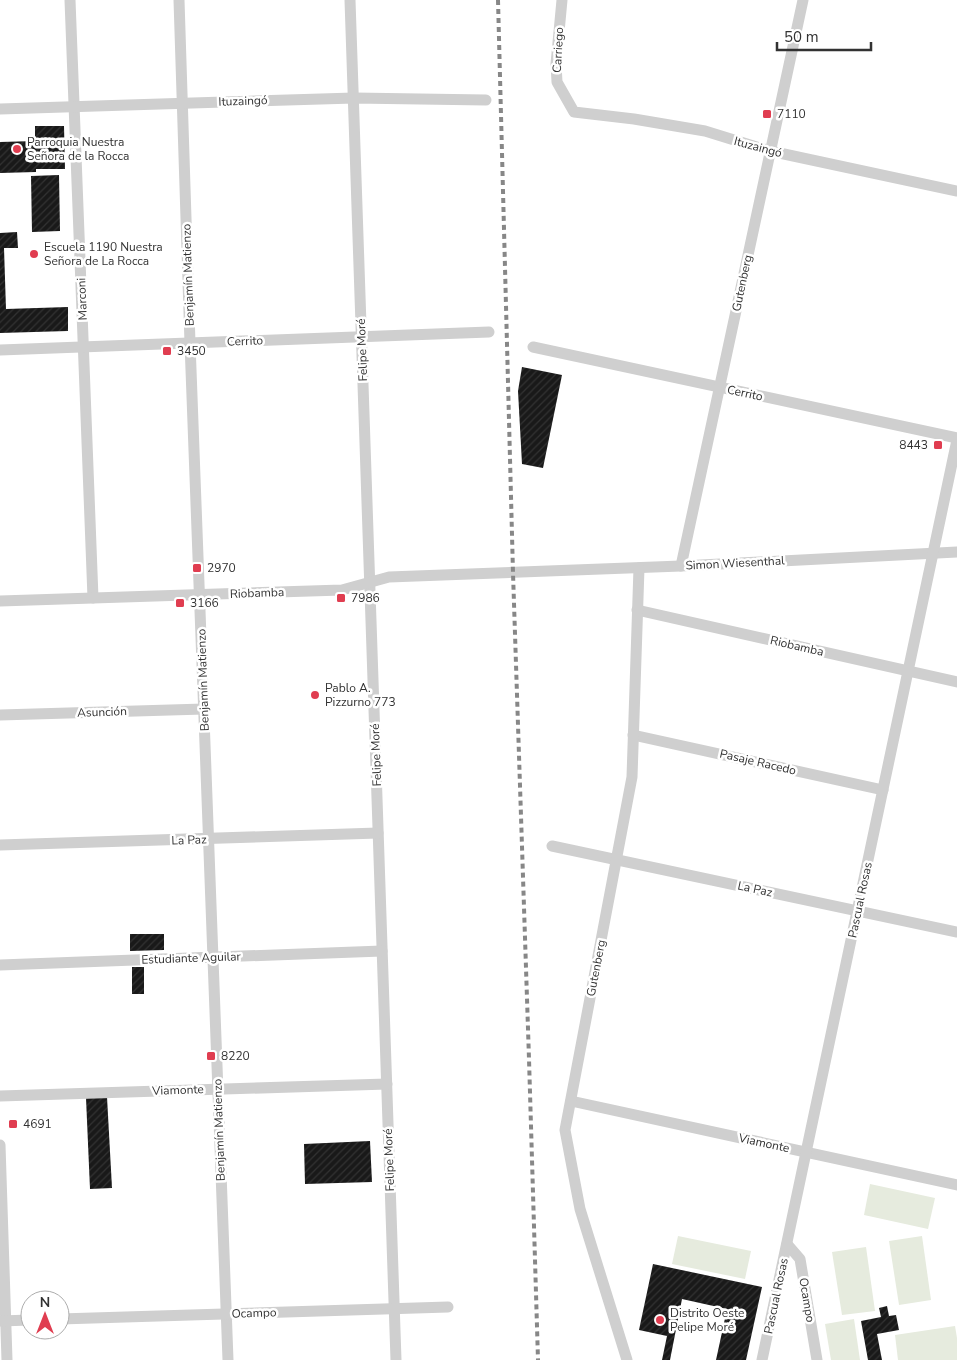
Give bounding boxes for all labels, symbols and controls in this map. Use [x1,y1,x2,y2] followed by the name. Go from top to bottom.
[777,20,871,52] scale bar
[549,26,567,73] street label: Carriego
[784,27,819,47] text: 50 m
[218,92,268,110] street label: Ituzaingó
[777,106,806,122] place label: 7110
[761,108,773,120] marker: 7110
[732,133,784,161] street label: Ituzaingó
[27,134,129,164] place label: Parroquia Nuestra Señora de la Rocca
[11,143,23,155] marker: Parroquia Nuestra Señora de la Rocca
[178,223,198,326] street label: Benjamín Matienzo
[44,239,163,269] place label: Escuela 1190 Nuestra Señora de La Rocca
[28,248,40,260] marker: Escuela 1190 Nuestra Señora de La Rocca
[728,253,756,313] street label: Gutenberg
[73,277,91,321] street label: Marconi
[353,318,371,382] street label: Felipe Moré
[227,332,264,350] street label: Cerrito
[177,343,206,359] place label: 3450
[161,345,173,357] marker: 3450
[726,381,765,405] street label: Cerrito
[899,437,928,453] place label: 8443
[932,439,944,451] marker: 8443
[685,552,785,574] street label: Simon Wiesenthal
[207,560,236,576] place label: 2970
[191,562,203,574] marker: 2970
[230,584,284,602] street label: Riobamba
[351,590,380,606] place label: 7986
[335,592,347,604] marker: 7986
[190,595,219,611] place label: 3166
[174,597,186,609] marker: 3166
[193,628,213,731] street label: Benjamín Matienzo
[769,632,825,660] street label: Riobamba
[325,680,396,710] place label: Pablo A. Pizzurno 773
[309,689,321,701] marker: Pablo A. Pizzurno 773
[77,703,127,721] street label: Asunción
[367,723,385,787] street label: Felipe Moré
[718,745,798,779] street label: Pasaje Racedo
[171,831,207,849] street label: La Paz
[844,860,876,939] street label: Pascual Rosas
[736,878,774,901] street label: La Paz
[583,938,609,998] street label: Gutenberg
[141,948,242,968] street label: Estudiante Aguilar
[221,1048,250,1064] place label: 8220
[205,1050,217,1062] marker: 8220
[209,1078,229,1181] street label: Benjamín Matienzo
[151,1081,204,1099] street label: Viamonte
[23,1116,52,1132] place label: 4691
[7,1118,19,1130] marker: 4691
[380,1128,398,1192] street label: Felipe Moré
[736,1130,791,1156] street label: Viamonte
[760,1256,792,1335] street label: Pascual Rosas
[795,1276,819,1324] street label: Ocampo
[20,1290,70,1340] north arrow
[40,1293,50,1312] text: N
[231,1304,277,1322] street label: Ocampo
[670,1305,744,1335] place label: Distrito Oeste Pelipe Moré
[654,1314,666,1326] marker: Distrito Oeste Pelipe Moré

